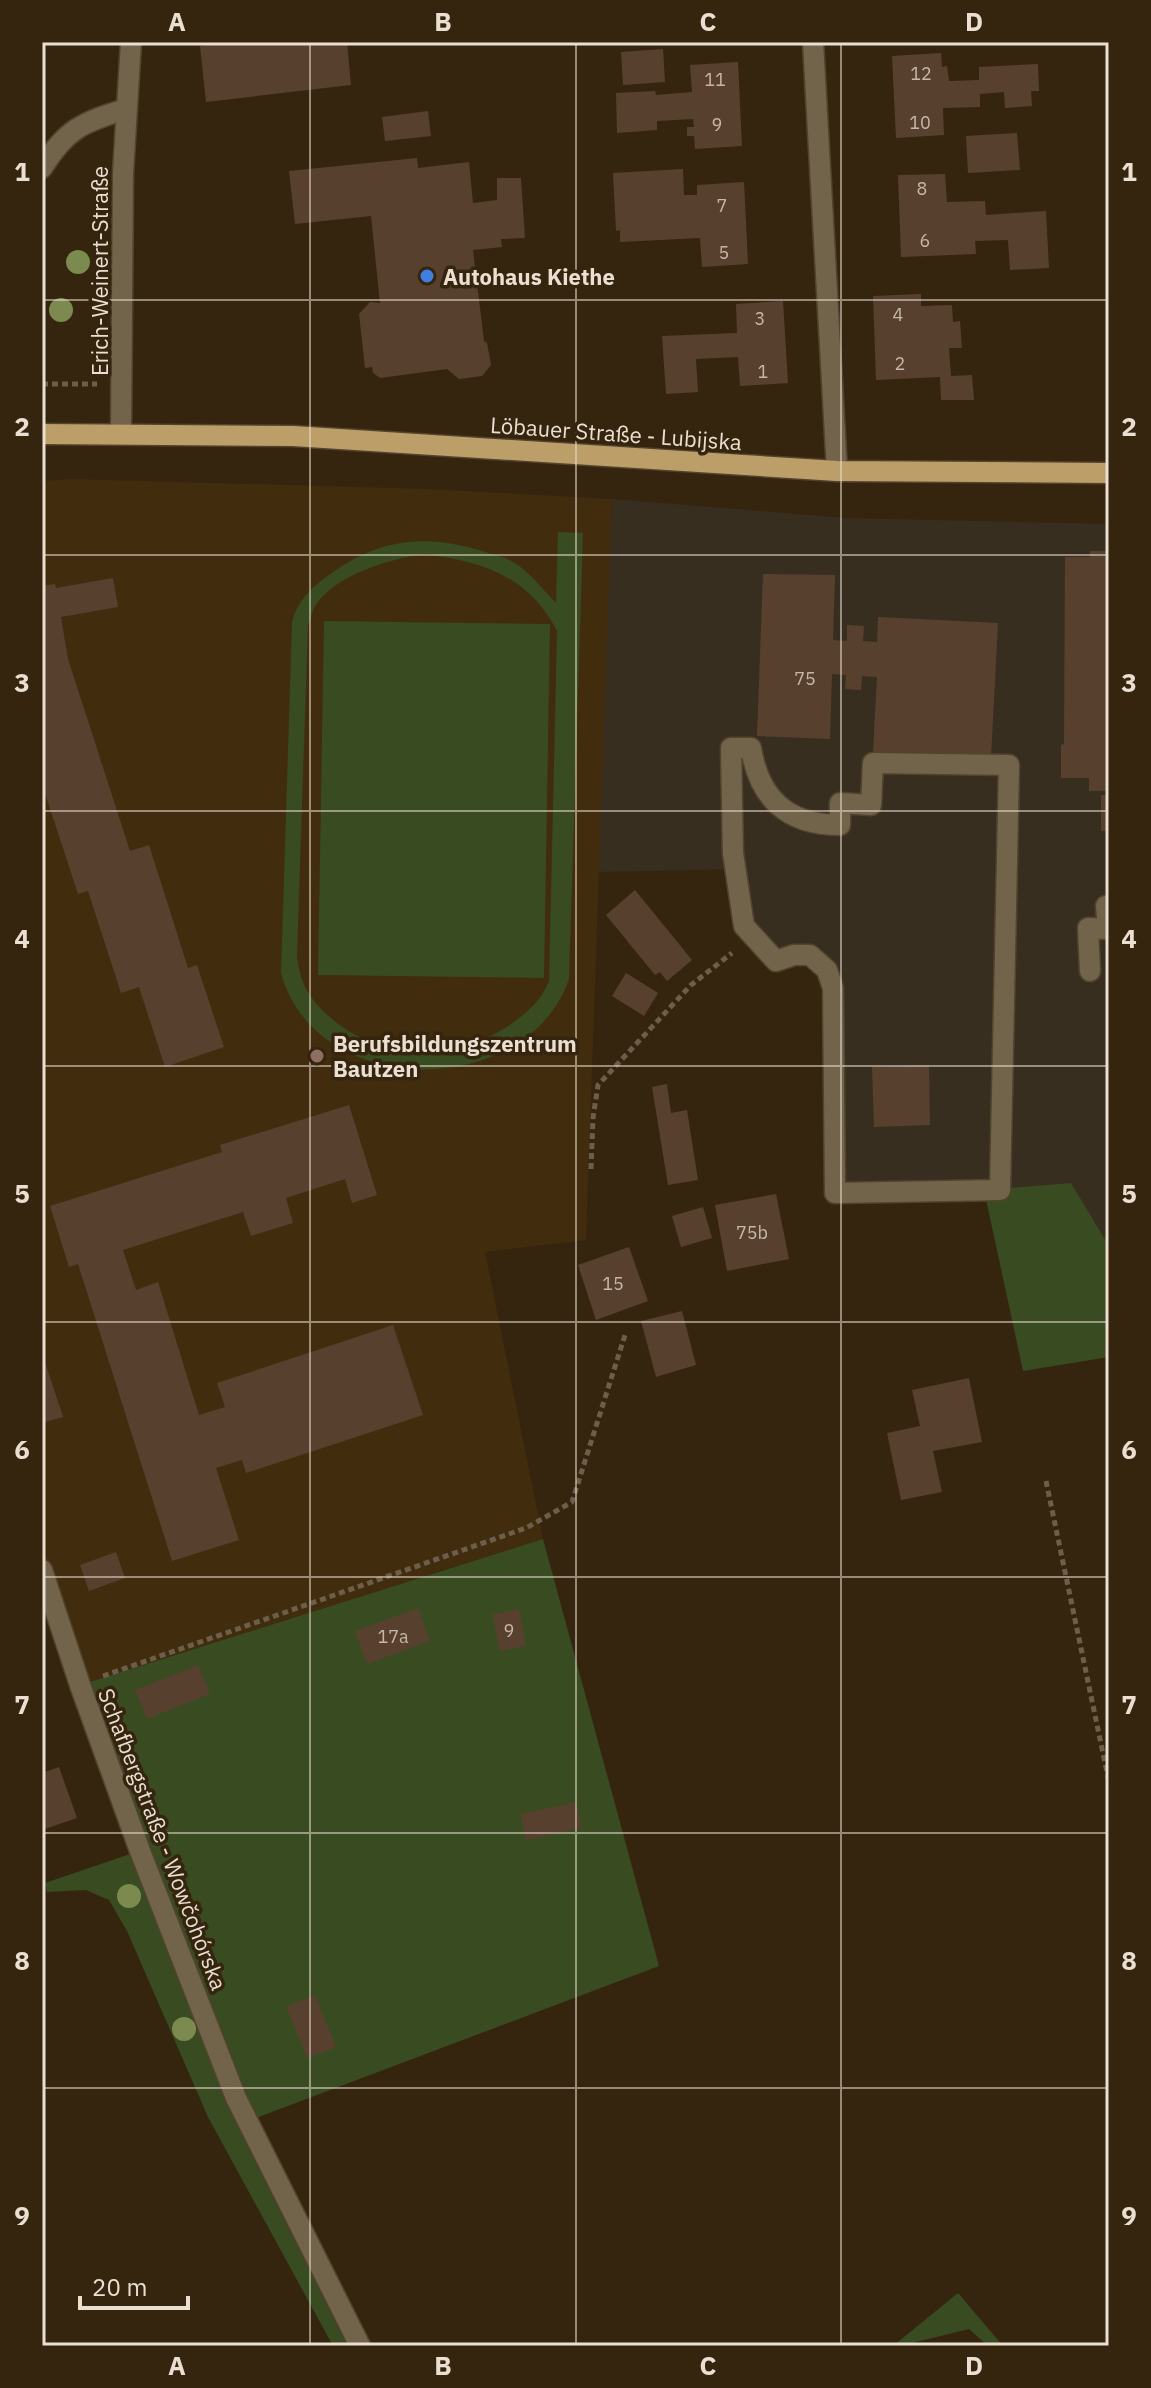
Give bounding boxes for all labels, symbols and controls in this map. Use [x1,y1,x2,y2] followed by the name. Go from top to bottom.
[168,4,186,38] text: A
[434,4,452,38] text: B
[700,4,717,38] text: C
[965,4,983,38] text: D
[910,62,932,85] house number: 12
[704,68,726,91] house number: 11
[909,111,931,134] house number: 10
[712,113,722,136] house number: 9
[14,154,30,188] text: 1
[1121,154,1137,188] text: 1
[85,166,114,376] street label: Erich-Weinert-Straße
[917,177,927,200] house number: 8
[717,194,727,217] house number: 7
[920,229,930,252] house number: 6
[719,241,729,264] house number: 5
[443,262,615,291] place label: Autohaus Kiethe
[418,267,436,285] marker: Autohaus Kiethe
[893,303,904,326] house number: 4
[755,307,765,330] house number: 3
[895,352,905,375] house number: 2
[758,360,768,383] house number: 1
[14,409,30,443] text: 2
[1121,409,1137,443] text: 2
[489,410,743,456] street label: Löbauer Straße - Lubijska
[14,665,30,699] text: 3
[1121,665,1137,699] text: 3
[794,667,816,690] house number: 75
[14,921,30,955] text: 4
[1121,921,1137,955] text: 4
[333,1029,577,1083] place label: Berufsbildungszentrum Bautzen
[308,1047,326,1065] marker: Berufsbildungszentrum Bautzen
[14,1176,30,1210] text: 5
[1121,1176,1137,1210] text: 5
[736,1221,768,1244] house number: 75b
[602,1272,624,1295] house number: 15
[14,1432,30,1466] text: 6
[1121,1432,1137,1466] text: 6
[504,1619,514,1642] house number: 9
[377,1625,409,1648] house number: 17a
[92,1684,234,1994] street label: Schafbergstraße - Wowčohórska
[14,1687,30,1721] text: 7
[1121,1687,1137,1721] text: 7
[14,1943,30,1977] text: 8
[1121,1943,1137,1977] text: 8
[14,2198,30,2232] text: 9
[1121,2198,1137,2232] text: 9
[80,2260,188,2310] scale bar
[92,2271,147,2303] text: 20 m
[168,2348,186,2382] text: A
[434,2348,452,2382] text: B
[700,2348,717,2382] text: C
[965,2348,983,2382] text: D

